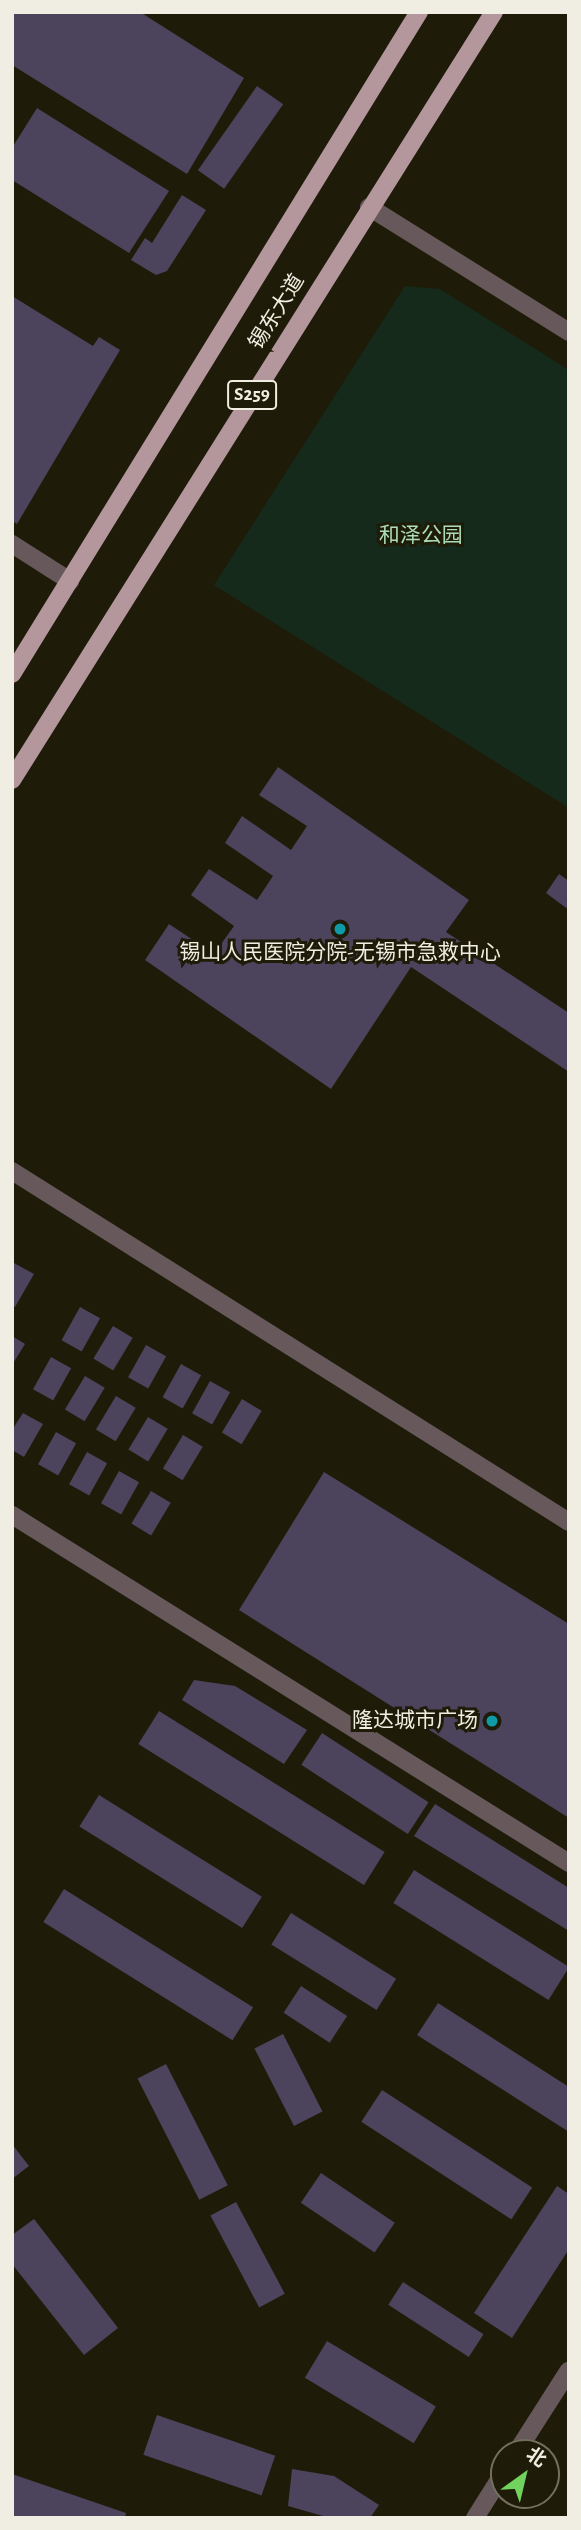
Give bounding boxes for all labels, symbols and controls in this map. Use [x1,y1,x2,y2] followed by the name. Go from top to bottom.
[244,270,310,354] street label: 锡东大道
[226,380,278,410] road number: S259
[379,523,463,549] park label: 和泽公园
[332,921,348,937] marker: 锡山人民医院分院-无锡市急救中心
[179,940,501,966] place label: 锡山人民医院分院-无锡市急救中心
[352,1708,478,1734] place label: 隆达城市广场
[484,1713,500,1729] marker: 隆达城市广场
[490,2439,560,2509] north arrow
[523,2445,549,2471] text: 北

